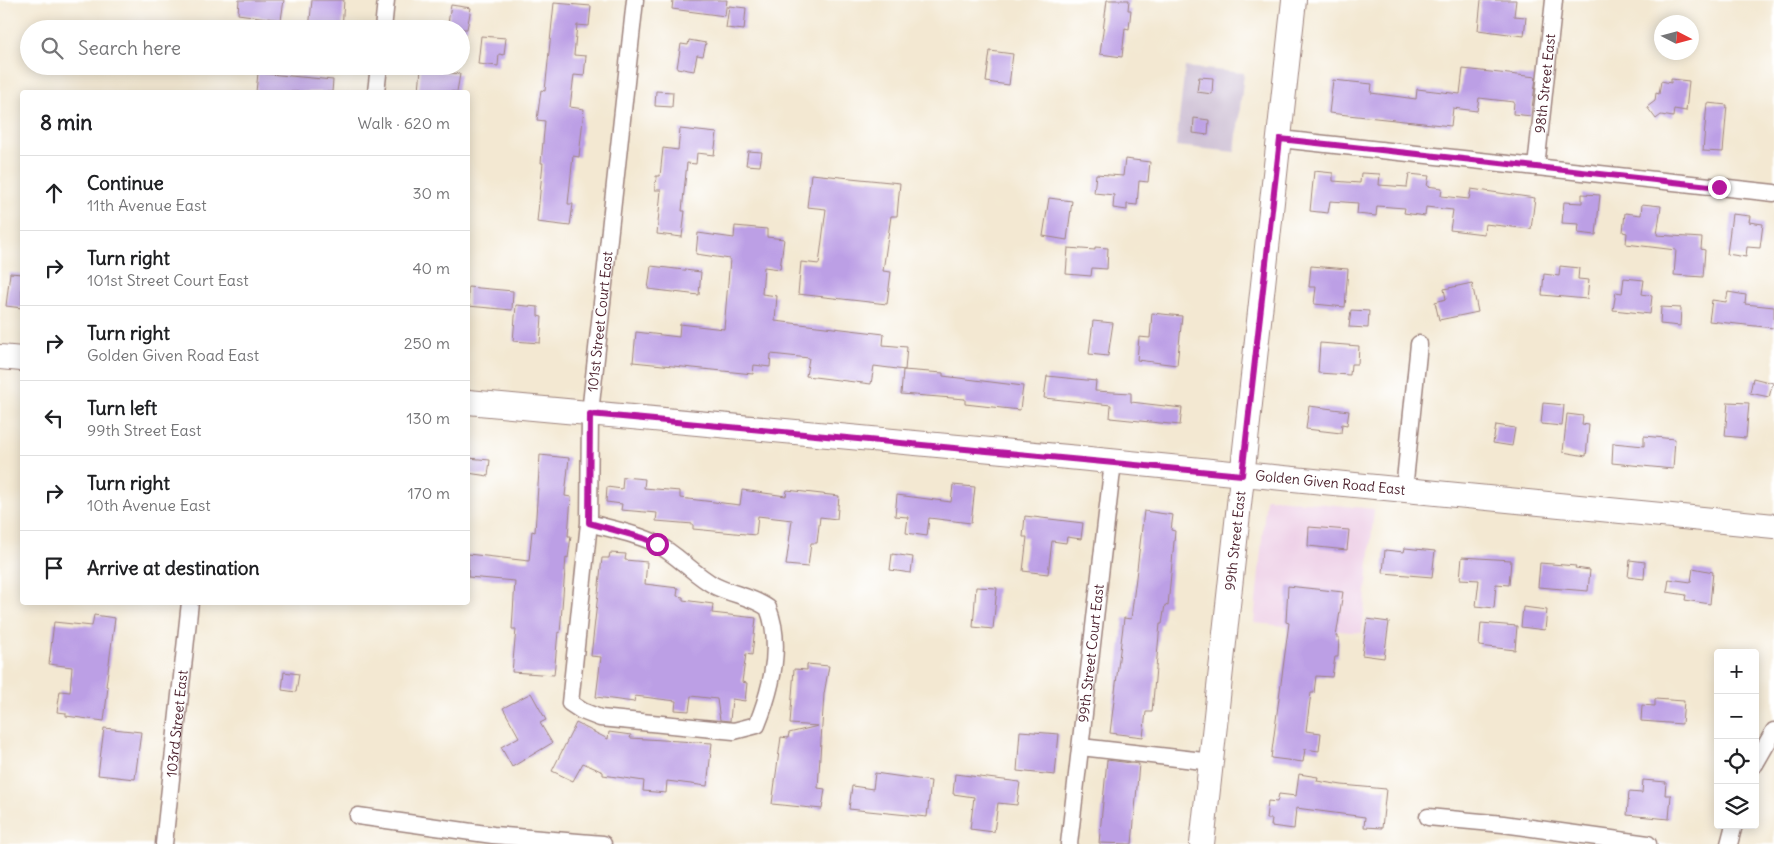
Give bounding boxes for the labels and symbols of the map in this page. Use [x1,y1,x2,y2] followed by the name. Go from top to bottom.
[1654,15,1699,60] north arrow
[1531,32,1559,134] street label: 98th Street East
[1708,176,1731,199] route end
[583,250,617,393] street label: 101st Street Court East
[1254,466,1406,499] street label: Golden Given Road East
[1221,490,1249,592] street label: 99th Street East
[646,533,669,556] route start
[1074,583,1108,723] street label: 99th Street Court East
[162,669,192,778] street label: 103rd Street East

